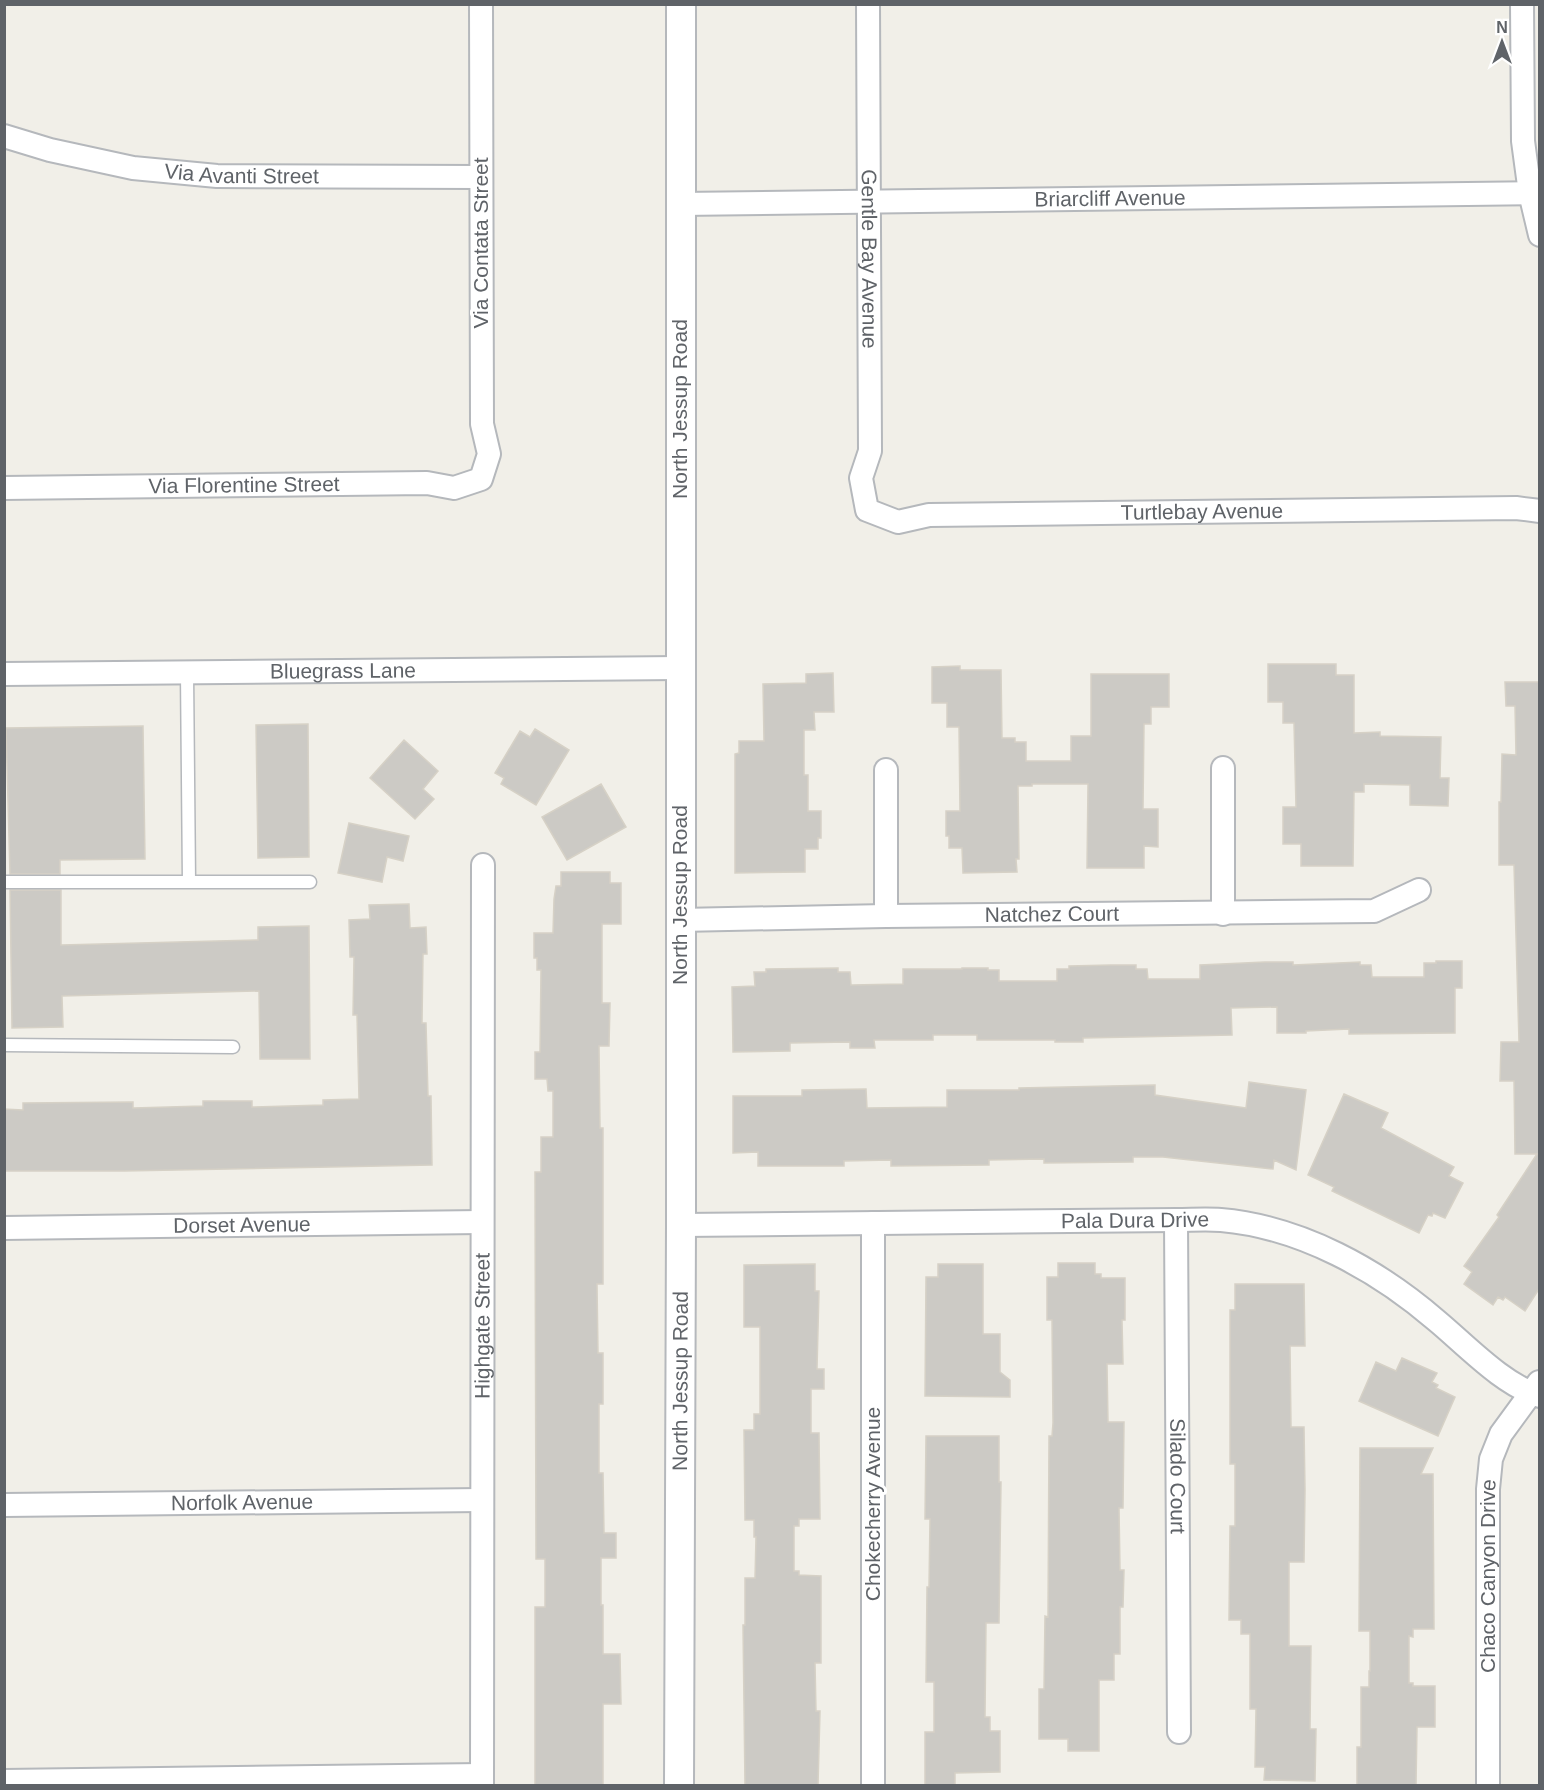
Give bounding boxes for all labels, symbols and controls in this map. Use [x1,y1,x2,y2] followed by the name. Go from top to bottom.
[1472,12,1532,72] north arrow
[1496,19,1508,36] text: N
[469,157,492,329] street label: Via Contata Street
[163,159,319,187] street label: Via Avanti Street
[858,169,882,349] street label: Gentle Bay Avenue
[1034,186,1186,210] street label: Briarcliff Avenue
[668,319,691,499] street label: North Jessup Road
[148,472,340,497] street label: Via Florentine Street
[1121,499,1283,524] street label: Turtlebay Avenue
[270,658,416,683] street label: Bluegrass Lane
[668,805,691,985] street label: North Jessup Road
[985,902,1119,926] street label: Natchez Court
[1061,1208,1209,1232] street label: Pala Dura Drive
[173,1212,311,1237] street label: Dorset Avenue
[470,1253,494,1399] street label: Highgate Street
[668,1291,692,1471] street label: North Jessup Road
[861,1407,884,1601] street label: Chokecherry Avenue
[1166,1418,1190,1534] street label: Silado Court
[1476,1478,1500,1673] street label: Chaco Canyon Drive
[171,1490,313,1514] street label: Norfolk Avenue

